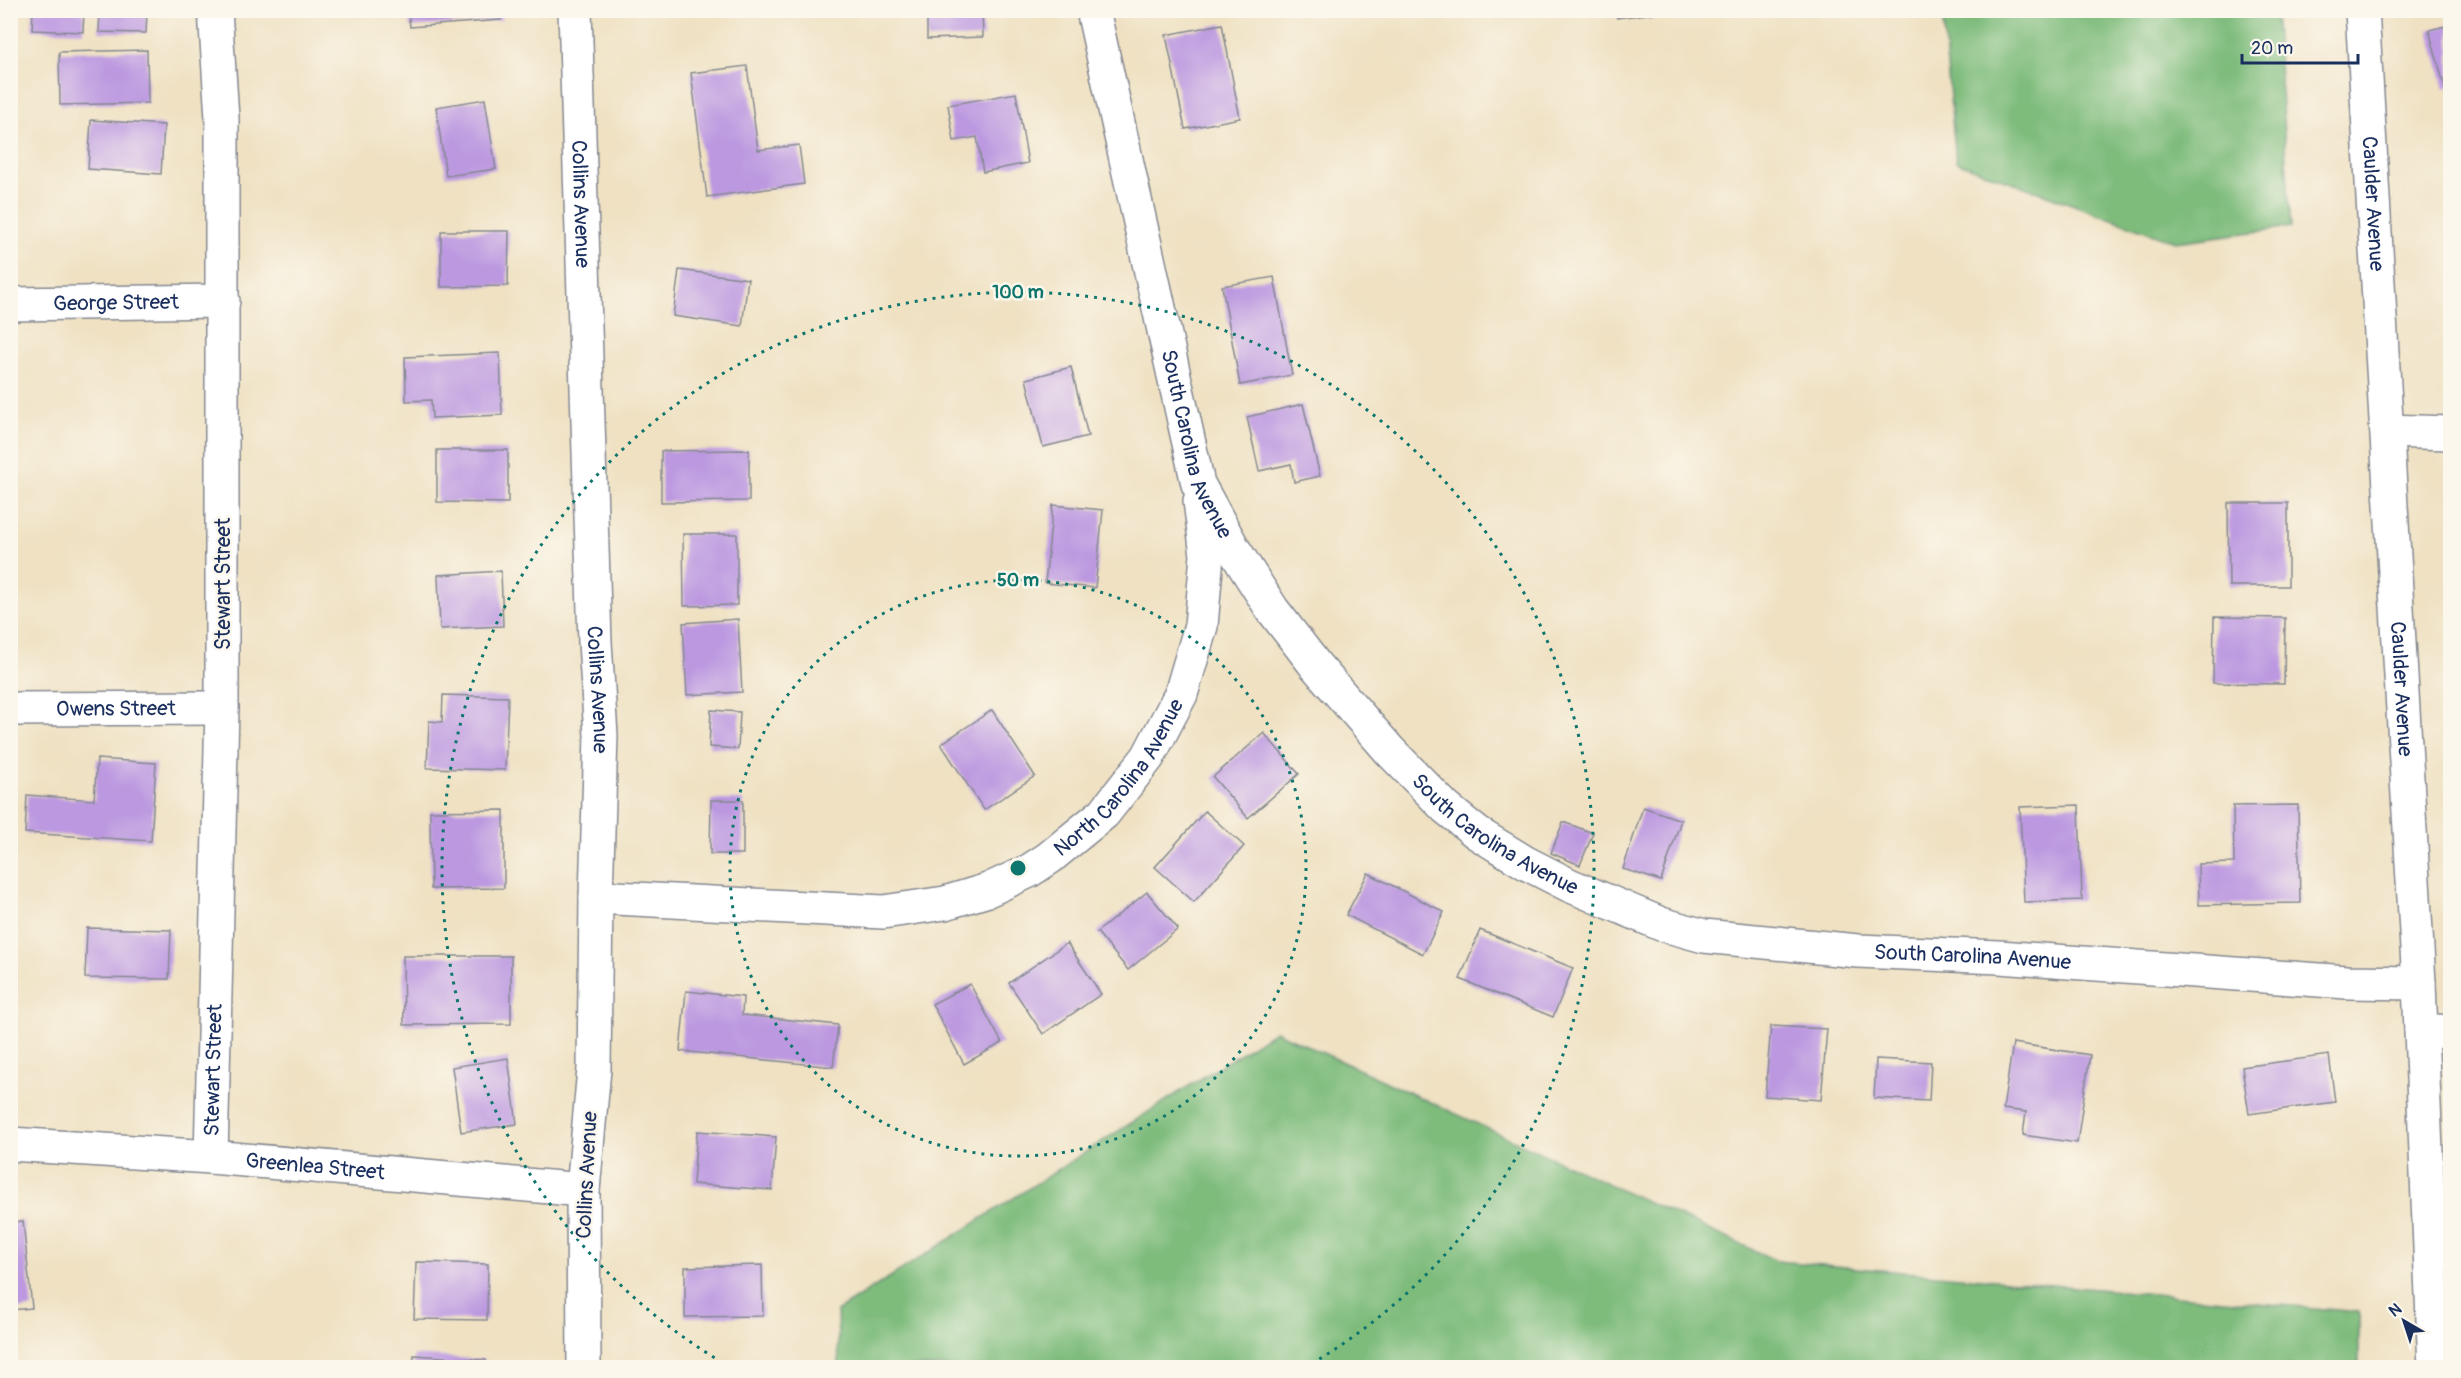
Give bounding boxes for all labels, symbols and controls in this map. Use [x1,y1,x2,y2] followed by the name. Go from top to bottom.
[2242,27,2358,65] scale bar
[2251,37,2293,60] text: 20 m
[2356,135,2391,273] street label: Caulder Avenue
[566,140,597,269] street label: Collins Avenue
[992,281,1044,304] text: 100 m
[53,288,179,317] street label: George Street
[1155,347,1239,544] street label: South Carolina Avenue
[210,517,237,650] street label: Stewart Street
[997,569,1039,592] text: 50 m
[2384,620,2419,758] street label: Caulder Avenue
[581,625,615,754] street label: Collins Avenue
[1048,694,1190,862] street label: North Carolina Avenue
[56,695,177,722] street label: Owens Street
[1406,768,1583,901] street label: South Carolina Avenue
[1008,858,1028,878] centre of rings
[1873,938,2073,976] street label: South Carolina Avenue
[198,1003,228,1137] street label: Stewart Street
[570,1110,604,1239] street label: Collins Avenue
[244,1147,387,1186] street label: Greenlea Street
[2374,1291,2434,1351] north arrow
[2385,1299,2406,1321] text: N

